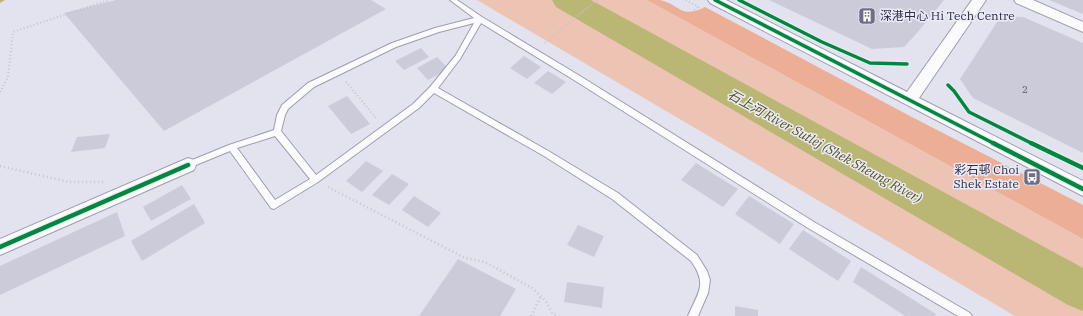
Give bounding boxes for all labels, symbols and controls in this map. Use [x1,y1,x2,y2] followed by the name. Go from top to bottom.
[857,6,877,26] building icon: 深港中心 Hi Tech Centre
[880,8,1015,23] place label: 深港中心 Hi Tech Centre
[1022,83,1028,96] house number: 2
[725,86,925,207] water label: 石上河 River Sutlej (Shek Sheung River)
[953,162,1019,191] place label: 彩石邨 Choi Shek Estate
[1022,167,1042,187] bus stop icon: 彩石邨 Choi Shek Estate

